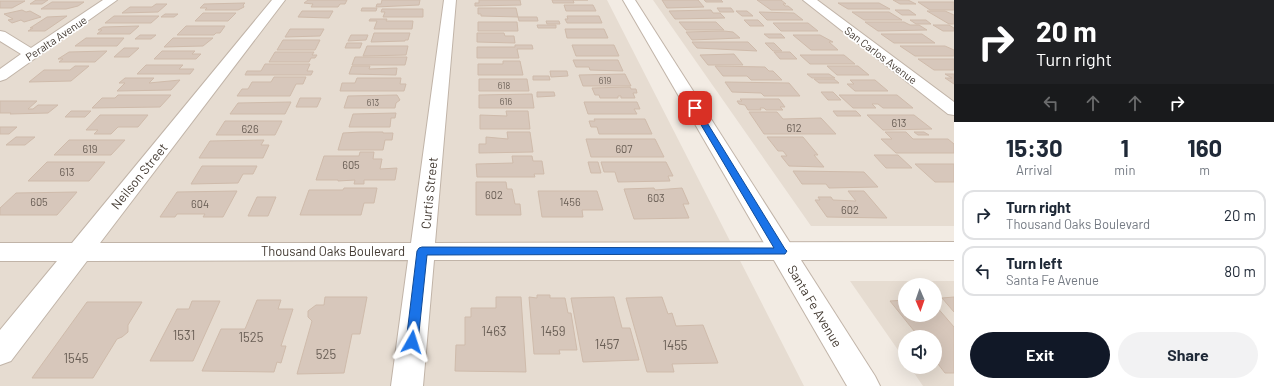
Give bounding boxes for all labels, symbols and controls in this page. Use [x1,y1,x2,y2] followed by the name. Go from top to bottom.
[23,13,89,63] street label: Peralta Avenue
[1036,14,1097,48] text: 20 m
[970,16,1022,68] icon: right
[842,24,920,87] street label: San Carlos Avenue
[1036,48,1112,70] text: Turn right
[599,75,611,86] house number: 619
[498,80,510,91] house number: 618
[678,91,712,125] pin
[1040,92,1062,114] icon: left
[1082,92,1104,114] icon: ahead
[1124,92,1146,114] icon: ahead
[1166,92,1188,114] icon: right
[500,96,512,107] house number: 616
[367,97,379,108] house number: 613
[684,97,706,119] icon: arrive
[892,116,906,129] house number: 613
[786,121,802,134] house number: 612
[241,122,259,135] house number: 626
[1006,133,1063,162] text: 15:30
[1121,133,1129,162] text: 1
[1187,133,1222,162] text: 160
[107,140,171,212] street label: Neilson Street
[82,142,98,155] house number: 619
[615,142,633,155] house number: 607
[417,156,441,230] street label: Curtis Street
[342,158,360,171] house number: 605
[1016,162,1052,178] text: Arrival
[1114,162,1135,178] text: min
[1199,162,1210,178] text: m
[60,165,74,178] house number: 613
[485,188,503,201] house number: 602
[647,191,665,204] house number: 603
[30,195,48,208] house number: 605
[559,195,581,208] house number: 1456
[191,197,209,210] house number: 604
[1006,198,1071,216] text: Turn right
[841,203,859,216] house number: 602
[972,204,994,226] icon: right
[1224,206,1256,224] text: 20 m
[1006,216,1150,232] text: Thousand Oaks Boulevard
[261,243,405,259] street label: Thousand Oaks Boulevard
[1006,254,1062,272] text: Turn left
[972,260,994,282] icon: left
[784,262,846,350] street label: Santa Fe Avenue
[1224,262,1256,280] text: 80 m
[1006,272,1099,288] text: Santa Fe Avenue
[898,278,942,322] north arrow
[898,278,942,374] map controls
[391,321,433,363] position arrow
[481,323,507,339] house number: 1463
[540,323,566,339] house number: 1459
[173,327,195,343] house number: 1531
[239,329,264,345] house number: 1525
[898,330,942,374] button: sound
[970,332,1110,378] button: Exit
[1118,332,1258,378] button: Share
[595,336,619,352] house number: 1457
[662,337,688,353] house number: 1455
[316,346,336,362] house number: 525
[63,350,89,366] house number: 1545

